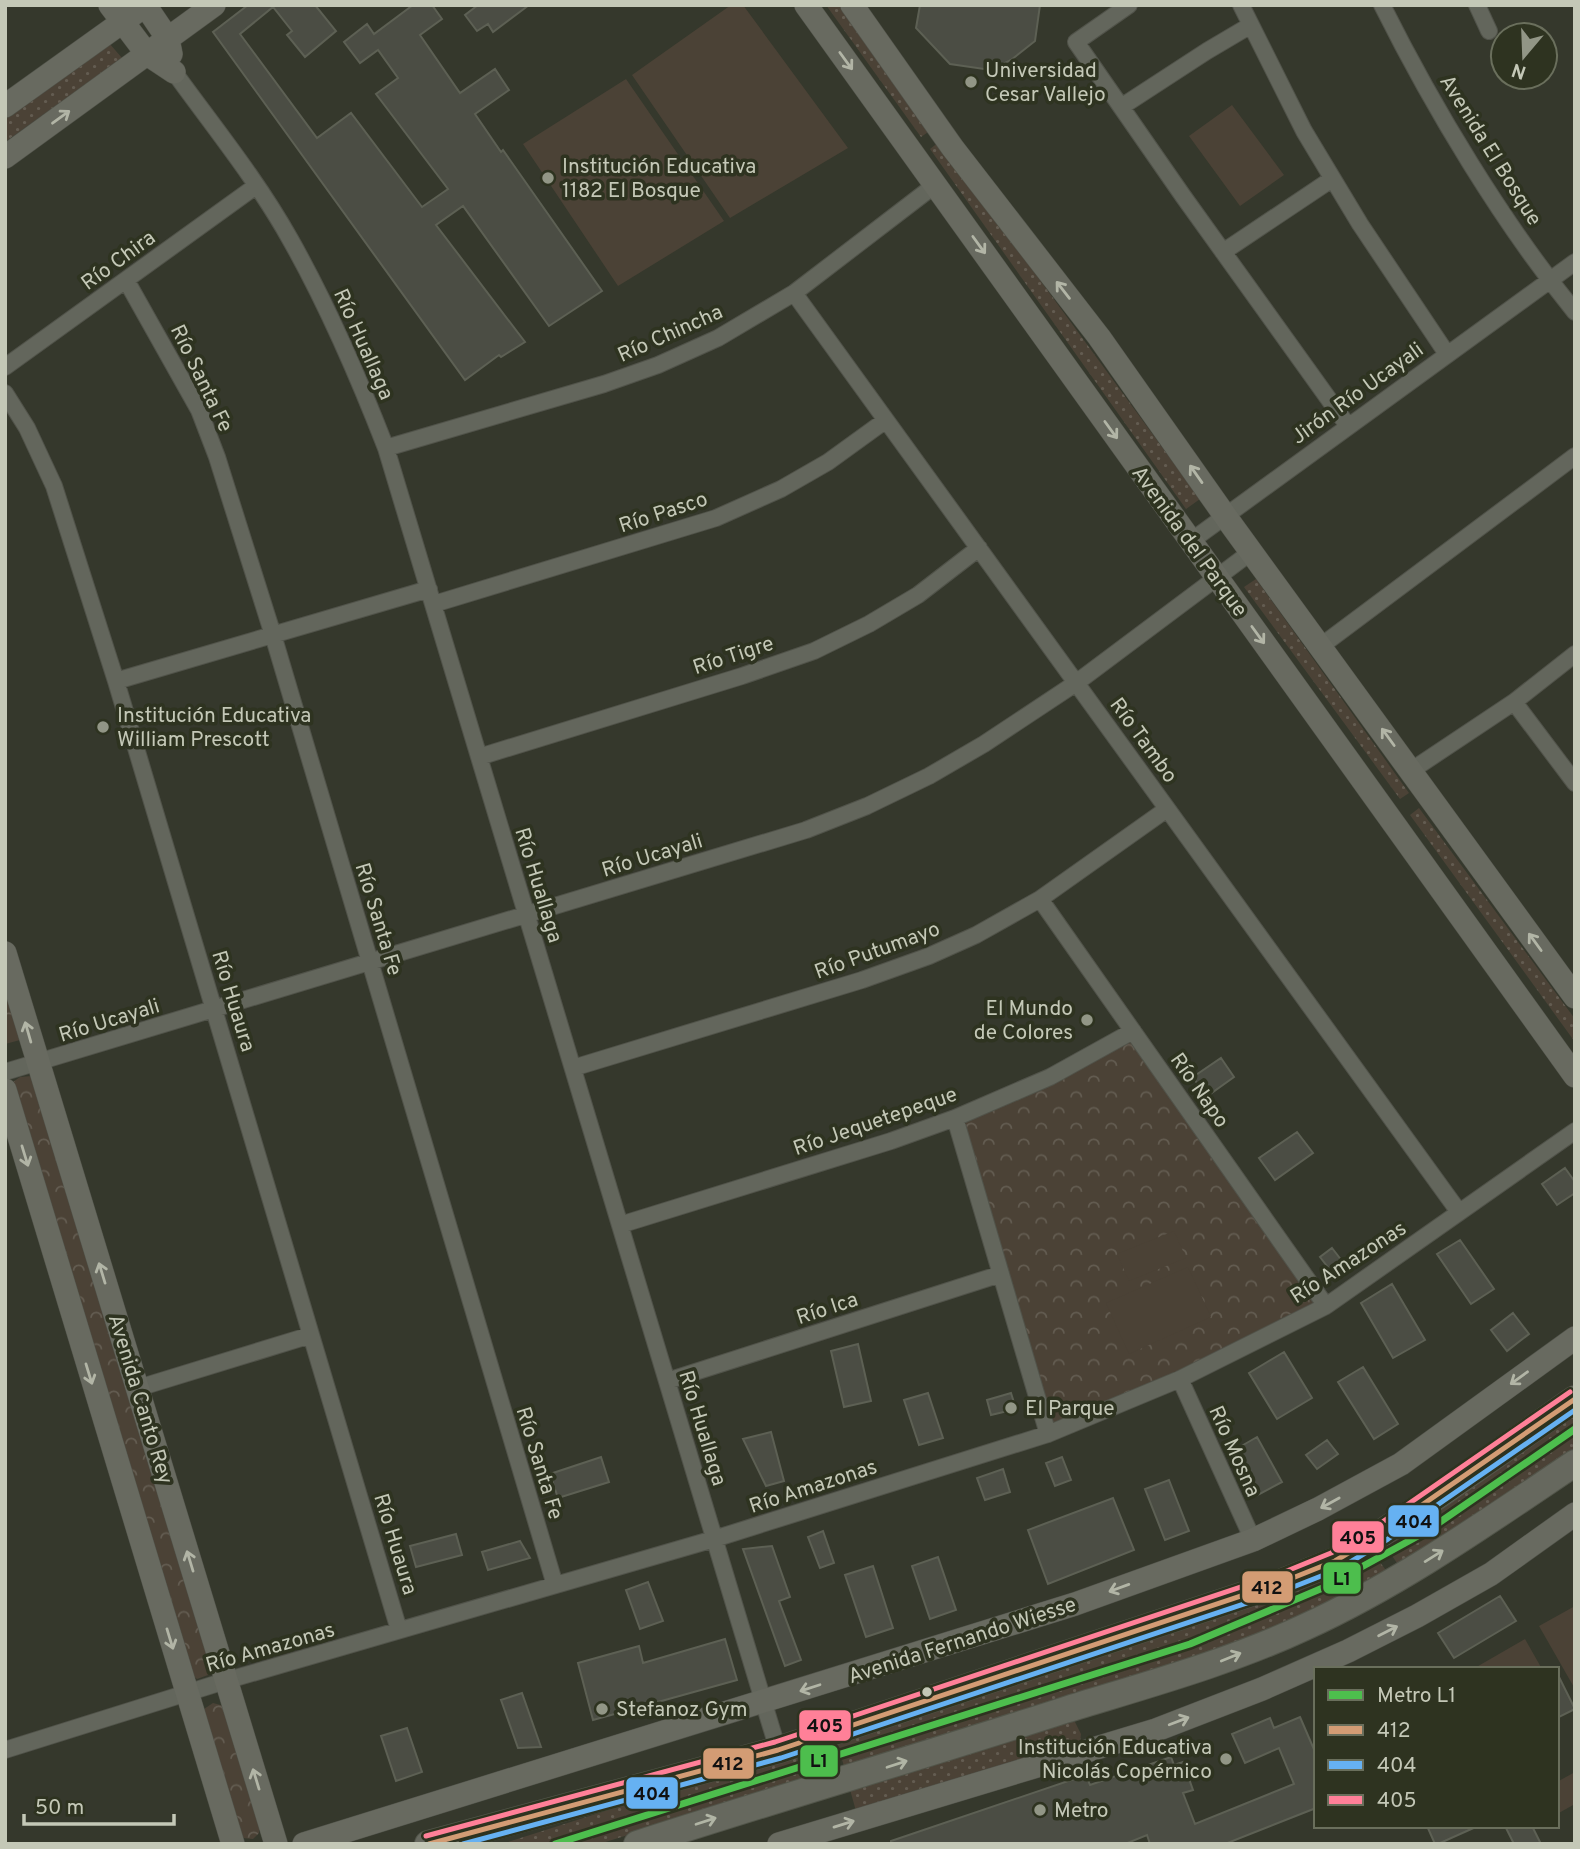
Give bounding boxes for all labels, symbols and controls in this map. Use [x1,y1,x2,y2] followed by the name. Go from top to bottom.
[1489,21,1559,91] north arrow
[839,51,853,70] one-way arrow
[1509,57,1529,84] text: N
[985,58,1106,109] place label: Universidad Cesar Vallejo
[1432,70,1547,231] street label: Avenida El Bosque
[963,74,979,90] marker: Universidad Cesar Vallejo
[51,110,70,125] one-way arrow
[562,154,756,205] place label: Institución Educativa 1182 El Bosque
[540,170,556,186] marker: Institución Educativa 1182 El Bosque
[76,225,161,297] street label: Río Chira
[971,235,986,254] one-way arrow
[1055,281,1070,300] one-way arrow
[326,285,399,404] street label: Río Huallaga
[614,299,727,370] street label: Río Chincha
[163,320,238,437] street label: Río Santa Fe
[1286,337,1429,451] street label: Jirón Río Ucayali
[1104,420,1118,439] one-way arrow
[1125,461,1253,623] street label: Avenida del Parque
[1189,465,1203,484] one-way arrow
[616,486,711,540] street label: Río Pasco
[1251,625,1265,644] one-way arrow
[690,631,777,682] street label: Río Tigre
[1103,693,1183,789] street label: Río Tambo
[117,703,311,754] place label: Institución Educativa William Prescott
[95,719,111,735] marker: Institución Educativa William Prescott
[1380,728,1395,747] one-way arrow
[507,825,568,946] street label: Río Huallaga
[599,828,706,885] street label: Río Ucayali
[348,860,408,979] street label: Río Santa Fe
[811,916,944,987] street label: Río Putumayo
[1528,933,1542,952] one-way arrow
[204,948,261,1055] street label: Río Huaura
[56,993,163,1050] street label: Río Ucayali
[974,996,1073,1047] place label: El Mundo de Colores
[1079,1012,1095,1028] marker: El Mundo de Colores
[21,1021,34,1043] one-way arrow
[1163,1048,1234,1134] street label: Río Napo
[790,1082,961,1163] street label: Río Jequetepeque
[19,1145,32,1167] one-way arrow
[1286,1216,1412,1311] street label: Río Amazonas
[95,1262,108,1284] one-way arrow
[793,1287,862,1332] street label: Río Ica
[101,1311,178,1488] street label: Avenida Canto Rey
[84,1363,97,1385] one-way arrow
[671,1368,732,1489] street label: Río Huallaga
[1510,1371,1529,1385] one-way arrow
[1025,1396,1115,1423] place label: El Parque
[1003,1400,1019,1416] marker: El Parque
[1202,1402,1266,1502] street label: Río Mosna
[509,1404,569,1523] street label: Río Santa Fe
[746,1454,881,1521] street label: Río Amazonas
[366,1491,423,1598] street label: Río Huaura
[1320,1497,1341,1510] one-way arrow
[1387,1504,1440,1538] line badge: 404
[1396,1511,1432,1535] text: 404
[1331,1520,1385,1554] line badge: 405
[1340,1527,1376,1551] text: 405
[1424,1548,1443,1563] one-way arrow
[182,1550,195,1572] one-way arrow
[1322,1561,1362,1595] line badge: L1
[1333,1568,1351,1592] text: L1
[1241,1570,1294,1604] line badge: 412
[1251,1577,1283,1601] text: 412
[1109,1583,1131,1595] one-way arrow
[845,1592,1080,1691] street label: Avenida Fernando Wiesse
[203,1617,338,1680] street label: Río Amazonas
[1377,1624,1397,1638] one-way arrow
[164,1627,177,1649] one-way arrow
[1219,1649,1241,1662] one-way arrow
[1314,1667,1559,1828] legend
[799,1683,821,1695] one-way arrow
[1377,1683,1456,1710] text: Metro L1
[920,1685,934,1699] unlabelled marker
[616,1697,748,1724] place label: Stefanoz Gym
[594,1701,610,1717] marker: Stefanoz Gym
[798,1709,852,1742] line badge: 405
[1167,1714,1189,1726] one-way arrow
[807,1715,843,1739] text: 405
[1377,1718,1411,1745] text: 412
[1018,1735,1212,1786] place label: Institución Educativa Nicolás Copérnico
[799,1744,839,1778] line badge: L1
[702,1747,755,1780] line badge: 412
[810,1750,828,1774] text: L1
[1218,1751,1234,1767] marker: Institución Educativa Nicolás Copérnico
[712,1753,744,1777] text: 412
[1377,1753,1417,1780] text: 404
[886,1756,908,1769] one-way arrow
[249,1768,261,1790] one-way arrow
[625,1776,679,1810] line badge: 404
[24,1783,175,1827] scale bar
[634,1783,670,1807] text: 404
[1377,1788,1417,1815] text: 405
[35,1795,84,1822] text: 50 m
[1054,1798,1108,1825] place label: Metro
[1032,1802,1048,1818] marker: Metro
[695,1814,717,1826] one-way arrow
[833,1816,855,1829] one-way arrow

